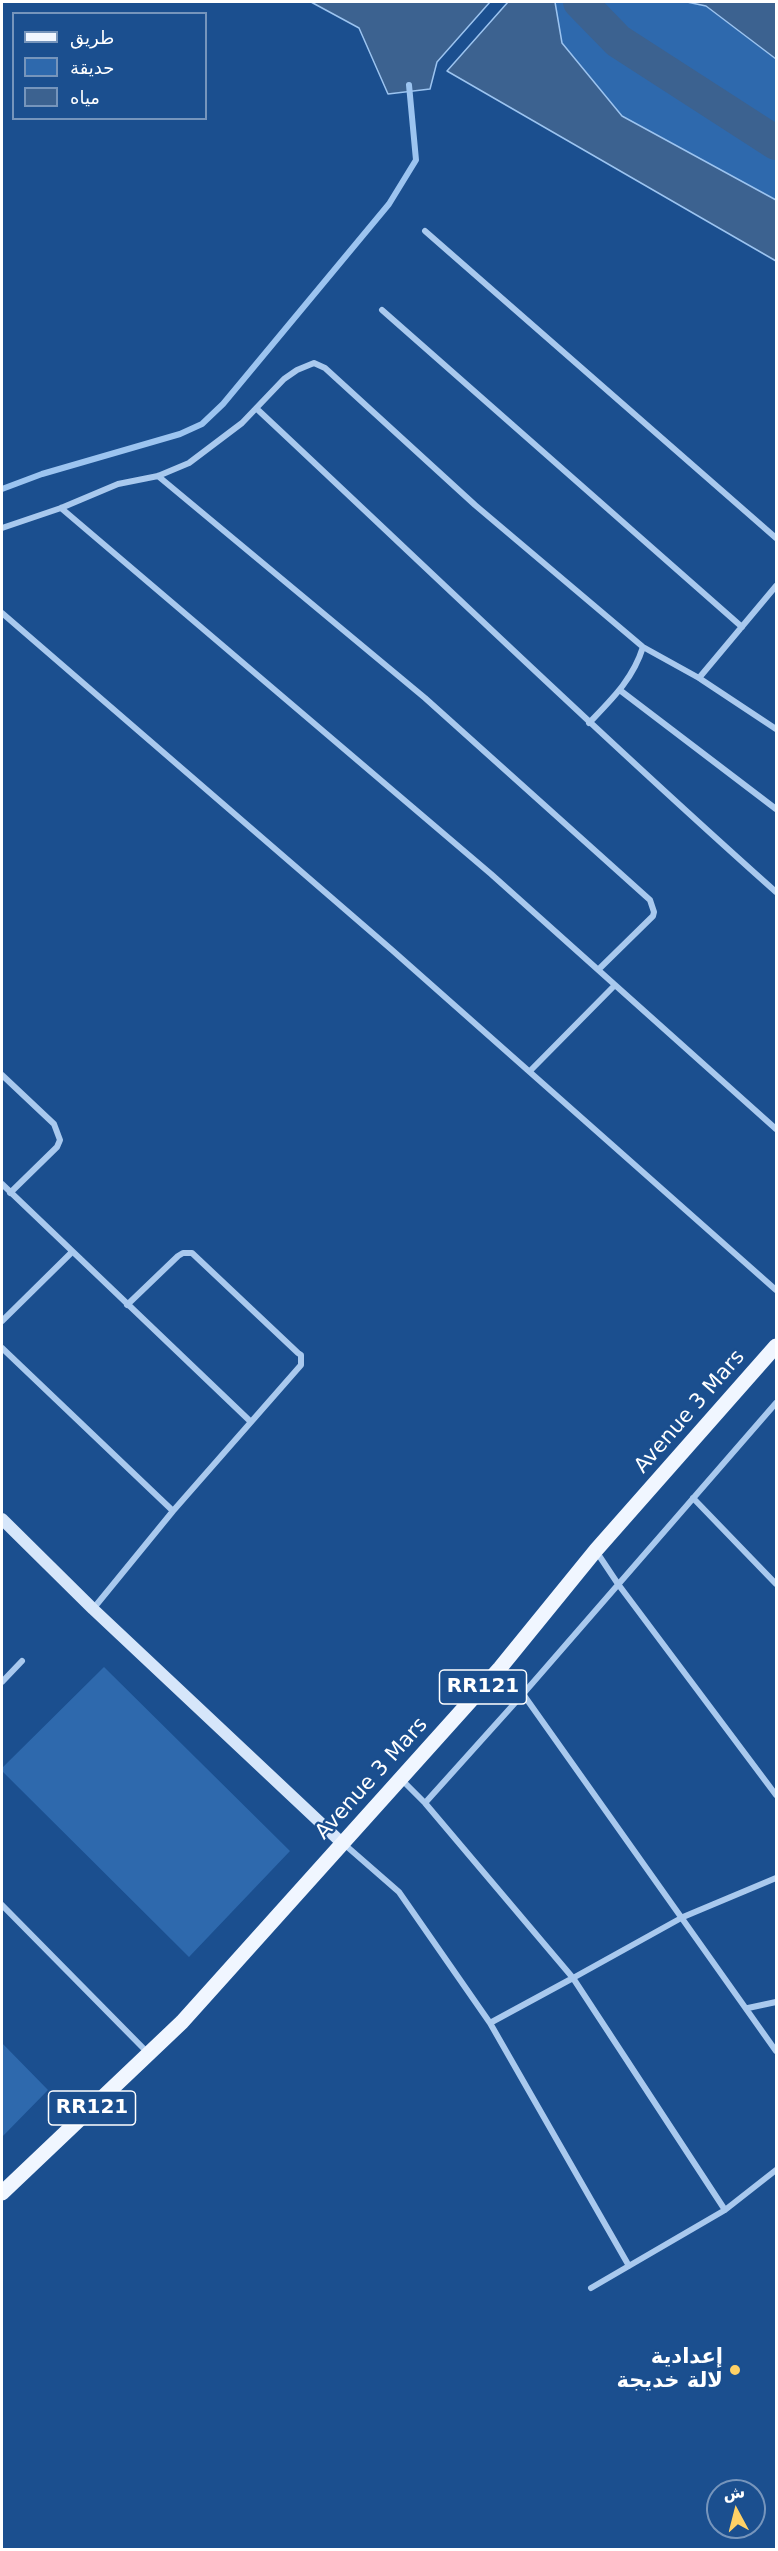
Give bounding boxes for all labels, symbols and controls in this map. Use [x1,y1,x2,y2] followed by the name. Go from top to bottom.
[12,12,207,120] legend
[70,27,114,48] text: طريق
[70,57,114,78] text: حديقة
[70,87,100,108] text: مياه
[630,1345,750,1479] street label: Avenue 3 Mars
[440,1670,526,1704] road number: RR121
[311,1713,433,1845] street label: Avenue 3 Mars
[48,2091,136,2125] road number: RR121
[616,2345,723,2395] place label: إعدادية لالة خديجة
[728,2363,742,2377] marker: إعدادية لالة خديجة
[706,2479,766,2539] north arrow
[722,2482,746,2503] text: ش

